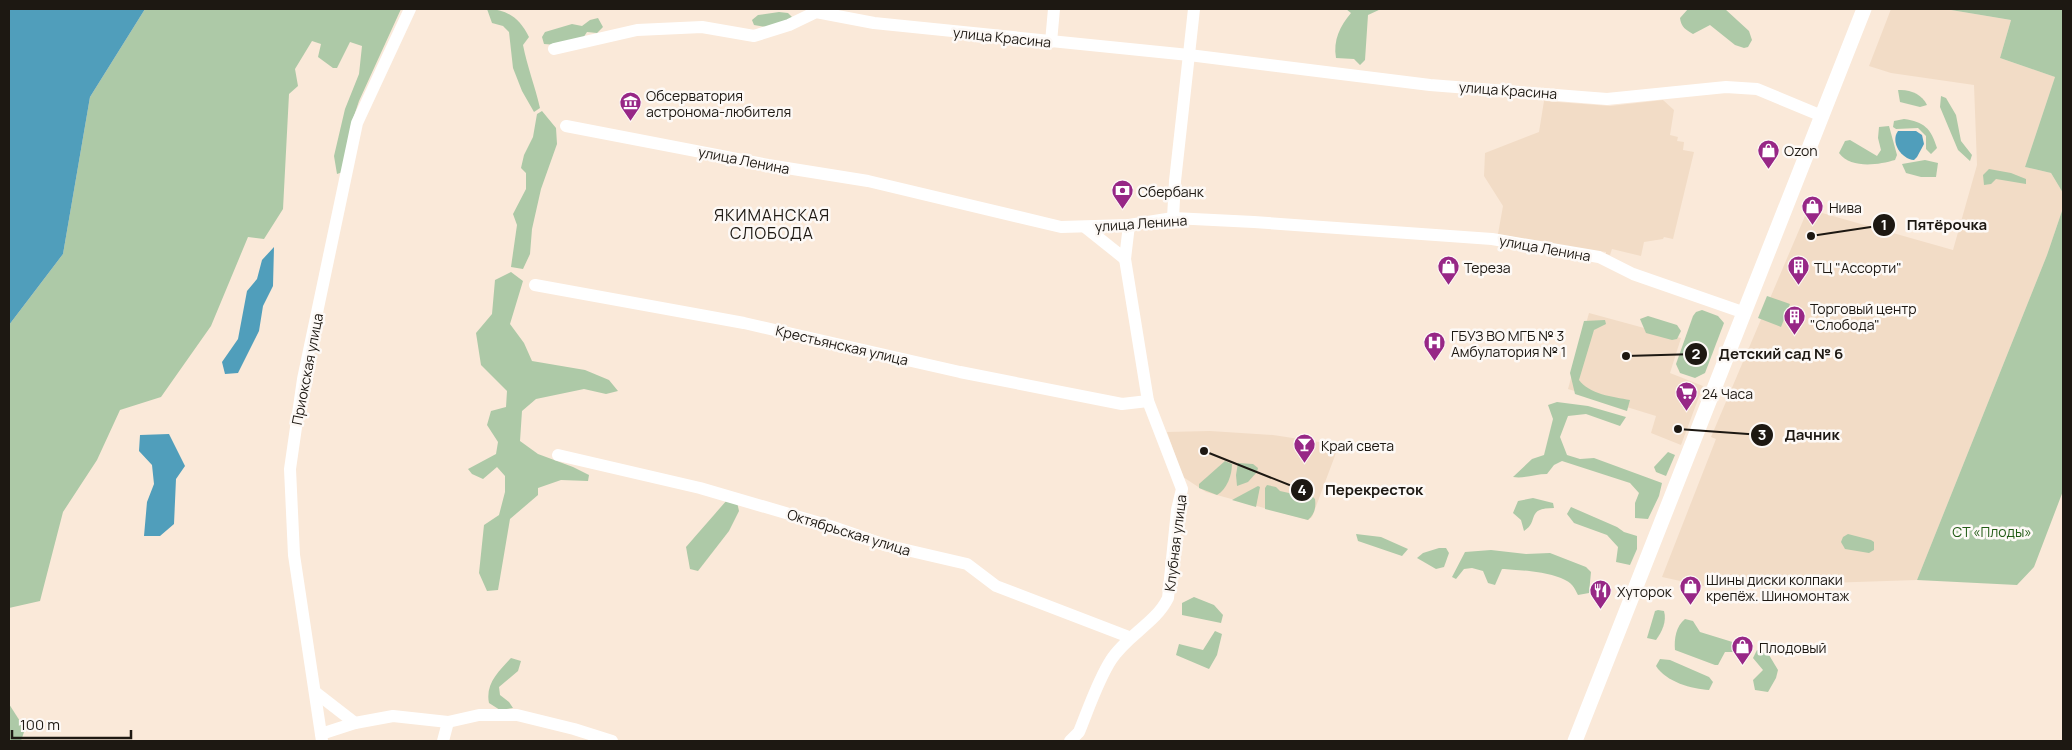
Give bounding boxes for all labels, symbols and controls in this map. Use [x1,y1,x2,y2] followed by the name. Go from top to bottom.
[952,22,1052,52] street label: улица Красина
[1458,77,1558,103] street label: улица Красина
[646,86,791,121] place label: Обсерватория астронома-любителя
[618,91,642,122] museum icon: Обсерватория астронома-любителя
[1756,138,1780,169] shop icon: Ozon
[1784,141,1818,160] place label: Ozon
[697,142,791,178] street label: улица Ленина
[1110,179,1134,210] bank icon: Сбербанк
[1138,182,1205,201] place label: Сбербанк
[1801,195,1825,226] shop icon: Нива
[1829,198,1862,217] place label: Нива
[714,204,830,244] district label: ЯКИМАНСКАЯ СЛОБОДА
[1094,210,1188,236] street label: улица Ленина
[1872,210,1997,240] callout: Пятёрочка
[1881,214,1887,235] text: 1
[1907,214,1987,235] text: Пятёрочка
[1498,231,1592,265] street label: улица Ленина
[1436,255,1460,286] shop icon: Тереза
[1786,255,1810,286] building icon: ТЦ "Ассорти"
[1464,258,1511,277] place label: Тереза
[1814,258,1902,277] place label: ТЦ "Ассорти"
[1810,299,1917,334] place label: Торговый центр "Слобода"
[1782,304,1806,335] building icon: Торговый центр "Слобода"
[287,311,327,427] street label: Приокская улица
[774,321,910,369] street label: Крестьянская улица
[1451,326,1566,361] place label: ГБУЗ ВО МГБ № 3 Амбулатория № 1
[1423,331,1447,362] hospital icon: ГБУЗ ВО МГБ № 3 Амбулатория № 1
[1684,339,1853,369] callout: Детский сад № 6
[1692,343,1701,364] text: 2
[1719,343,1843,364] text: Детский сад № 6
[1674,381,1698,412] supermarket icon: 24 Часа
[1702,384,1753,403] place label: 24 Часа
[1750,420,1850,450] callout: Дачник
[1758,424,1766,445] text: 3
[1784,424,1840,445] text: Дачник
[1293,433,1317,464] bar icon: Край света
[1321,436,1394,455] place label: Край света
[1289,475,1433,505] callout: Перекресток
[1297,479,1307,500] text: 4
[1325,479,1424,500] text: Перекресток
[1160,493,1190,593] street label: Клубная улица
[785,504,913,560] street label: Октябрьская улица
[1952,522,2032,541] park label: СТ «Плоды»
[1706,570,1849,605] place label: Шины диски колпаки крепёж. Шиномонтаж
[1678,575,1702,606] shop icon: Шины диски колпаки крепёж. Шиномонтаж
[1589,579,1613,610] restaurant icon: Хуторок
[1617,582,1673,601] place label: Хуторок
[1731,635,1755,666] shop icon: Плодовый
[1759,638,1827,657] place label: Плодовый
[12,708,131,740] scale bar
[20,714,60,735] text: 100 m

